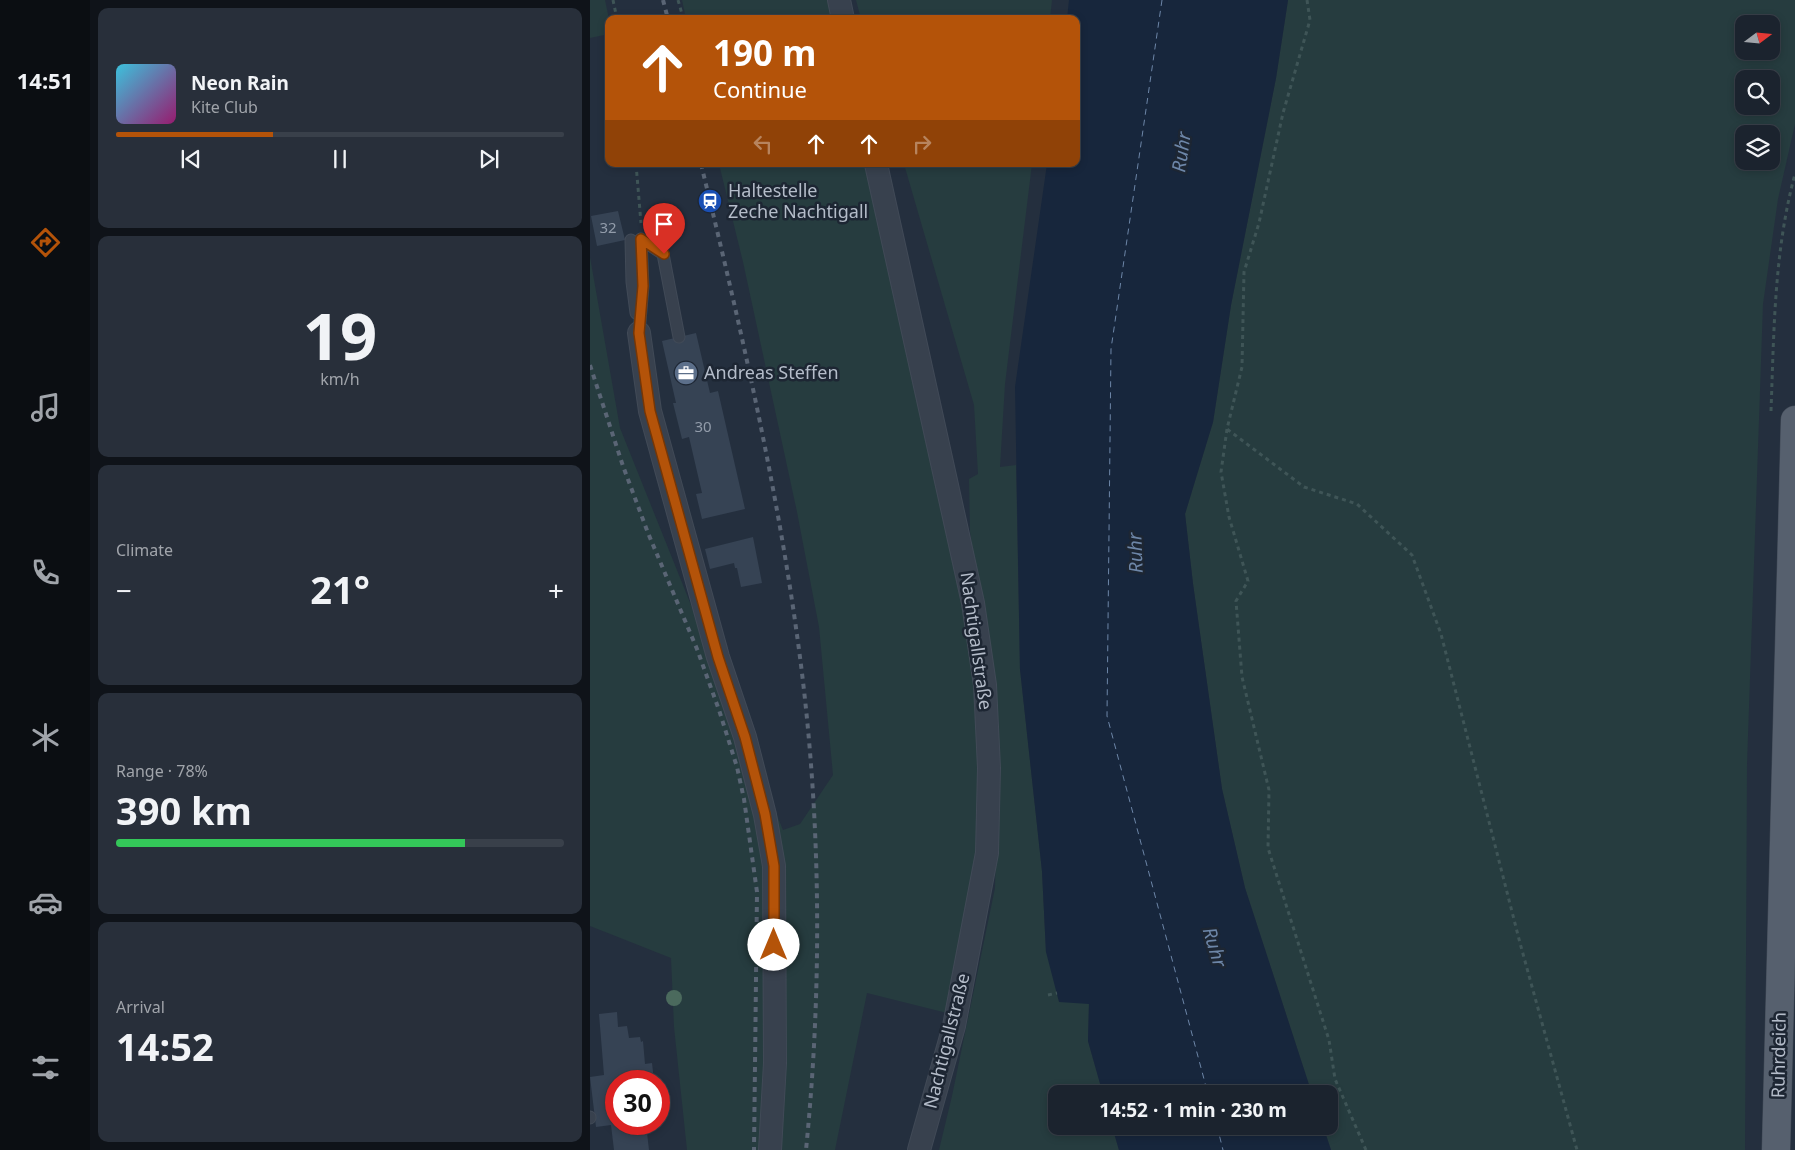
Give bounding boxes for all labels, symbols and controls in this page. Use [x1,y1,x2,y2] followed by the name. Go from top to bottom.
[1735,15,1780,60] north arrow
[1735,15,1780,170] map controls
[713,29,816,76] text: 190 m
[630,35,695,100] icon: ahead
[17,65,73,95] text: 14:51
[191,70,289,96] text: Neon Rain
[1735,70,1780,115] button: search
[713,74,807,104] text: Continue
[191,96,258,118] text: Kite Club
[1735,125,1780,170] button: layers
[1165,129,1197,174] water label: Ruhr
[749,130,777,158] icon: left
[802,130,830,158] icon: ahead
[855,130,883,158] icon: ahead
[908,130,936,158] icon: right
[177,145,205,173] icon: previous
[326,145,354,173] icon: pause
[475,145,503,173] icon: next
[728,178,868,223] place label: Haltestelle Zeche Nachtigall
[697,188,723,214] station icon: Haltestelle Zeche Nachtigall
[643,203,685,254] pin
[650,210,678,238] icon: arrive
[599,217,617,237] house number: 32
[28,225,63,260] icon: directions
[303,291,377,379] text: 19
[673,360,699,386] office icon: Andreas Steffen
[704,360,839,384] place label: Andreas Steffen
[320,368,360,390] text: km/h
[28,390,63,425] icon: music
[694,416,712,436] house number: 30
[1121,531,1149,574] water label: Ruhr
[116,539,173,561] text: Climate
[28,555,63,590] icon: phone
[310,563,370,615] text: 21°
[955,570,999,711] street label: Nachtigallstraße
[116,571,132,609] text: −
[548,571,564,609] text: +
[28,720,63,755] icon: climate
[116,760,208,782] text: Range · 78%
[116,784,252,836] text: 390 km
[28,885,63,920] icon: car
[747,918,799,970] position arrow
[1197,924,1234,972] water label: Ruhr
[918,970,974,1111] street label: Nachtigallstraße
[116,996,165,1018] text: Arrival
[1765,1012,1791,1098] street label: Ruhrdeich
[116,1020,214,1072] text: 14:52
[28,1050,63,1085] icon: filters
[605,1070,670,1135] speed limit sign: 30
[1099,1097,1287,1123] text: 14:52 · 1 min · 230 m

